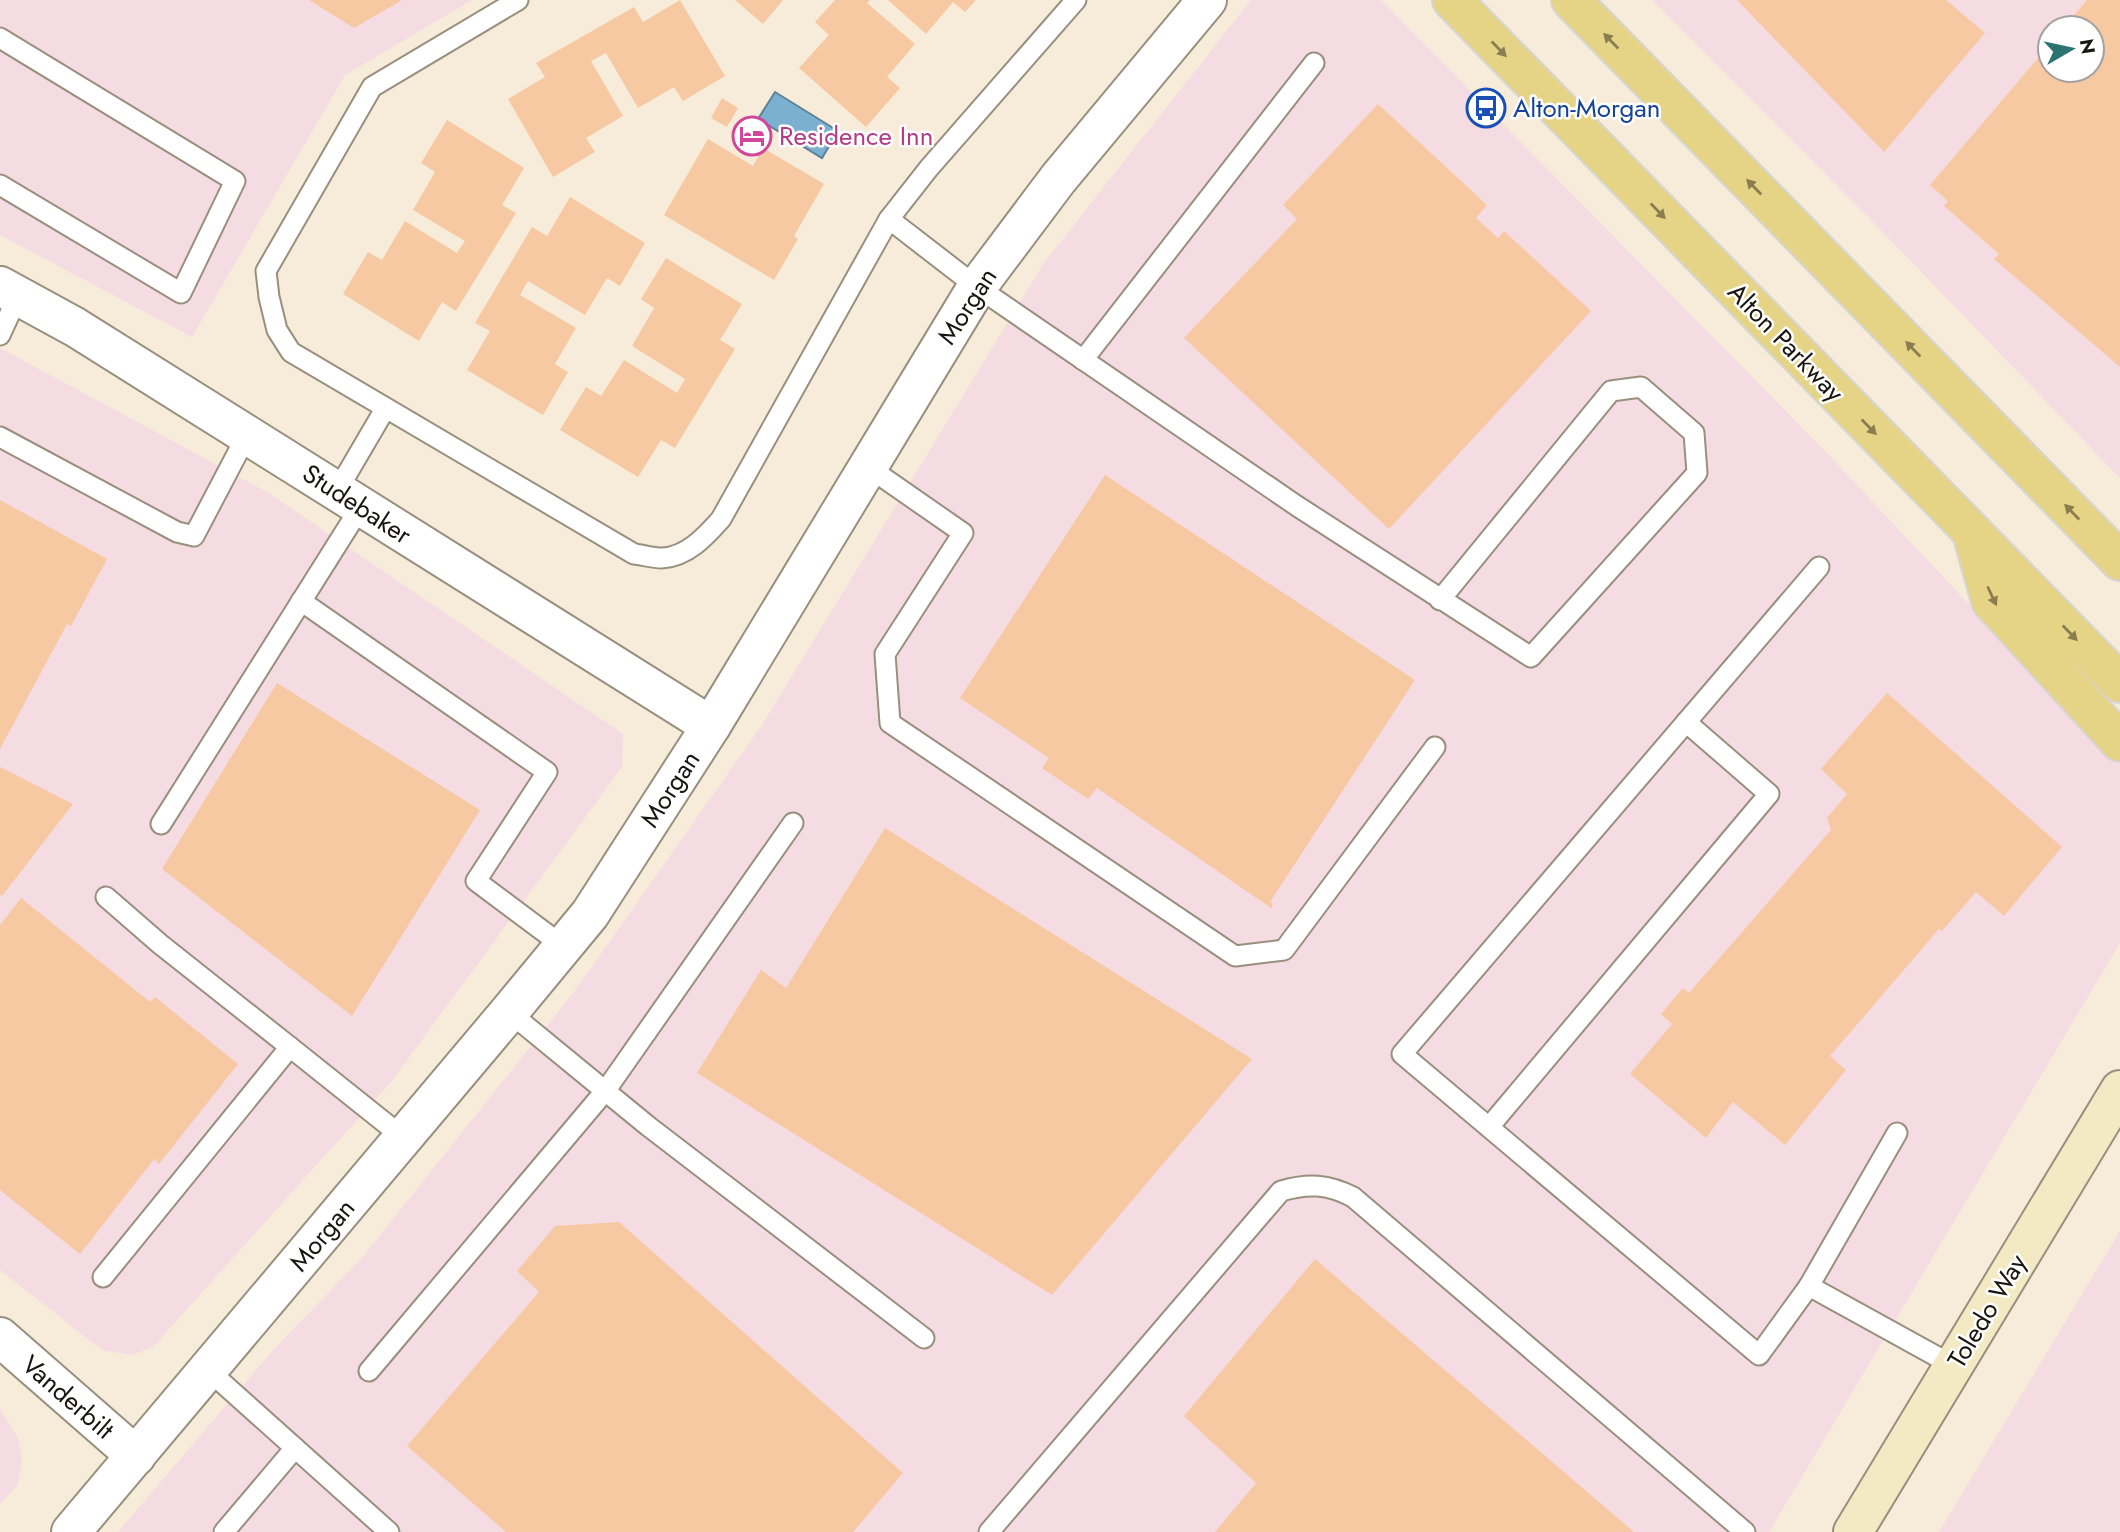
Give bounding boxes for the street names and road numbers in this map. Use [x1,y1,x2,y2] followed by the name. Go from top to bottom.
[928,260,1006,352] street label: Morgan
[1719,274,1853,411] street label: Alton Parkway
[295,455,419,553] street label: Studebaker
[631,743,709,835] street label: Morgan
[280,1190,364,1280] street label: Morgan
[1938,1246,2036,1375] street label: Toledo Way
[13,1346,123,1448] street label: Vanderbilt

